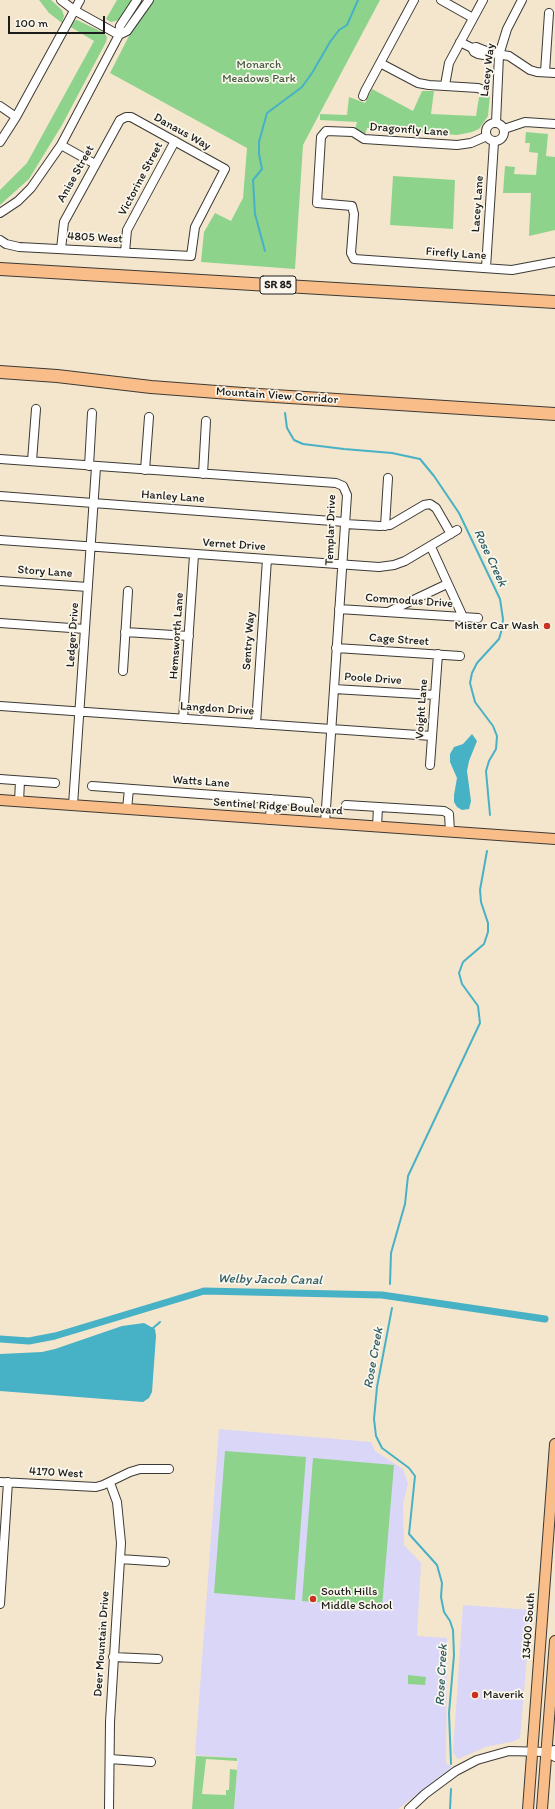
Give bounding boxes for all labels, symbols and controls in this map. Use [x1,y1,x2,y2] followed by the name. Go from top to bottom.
[10,8,107,34] scale bar
[15,16,48,30] text: 100 m
[478,43,498,97] street label: Lacey Way
[222,58,296,86] park label: Monarch Meadows Park
[151,110,213,154] street label: Danaus Way
[369,120,449,140] street label: Dragonfly Lane
[116,140,166,218] street label: Victorine Street
[54,143,98,205] street label: Anise Street
[469,175,487,233] street label: Lacey Lane
[67,229,123,247] street label: 4805 West
[425,245,487,263] street label: Firefly Lane
[260,276,296,294] road number: SR 85
[215,385,339,407] street label: Mountain View Corridor
[141,488,205,506] street label: Hanley Lane
[323,494,339,566] street label: Templar Drive
[470,527,510,589] water label: Rose Creek
[202,536,266,554] street label: Vernet Drive
[17,563,73,581] street label: Story Lane
[365,591,453,611] street label: Commodus Drive
[167,592,187,680] street label: Hemsworth Lane
[64,602,82,668] street label: Ledger Drive
[240,611,258,671] street label: Sentry Way
[455,619,539,633] place label: Mister Car Wash
[542,621,552,631] marker: Mister Car Wash
[368,631,430,649] street label: Cage Street
[344,670,402,688] street label: Poole Drive
[413,679,431,739] street label: Voight Lane
[179,699,255,719] street label: Langdon Drive
[172,773,230,791] street label: Watts Lane
[213,795,343,819] street label: Sentinel Ridge Boulevard
[218,1271,322,1289] water label: Welby Jacob Canal
[361,1326,387,1390] water label: Rose Creek
[29,1464,83,1482] street label: 4170 West
[321,1585,392,1613] place label: South Hills Middle School
[91,1591,113,1697] street label: Deer Mountain Drive
[519,1592,539,1660] street label: 13400 South
[308,1594,318,1604] marker: South Hills Middle School
[433,1644,451,1706] water label: Rose Creek
[483,1688,524,1702] place label: Maverik
[470,1690,480,1700] marker: Maverik

